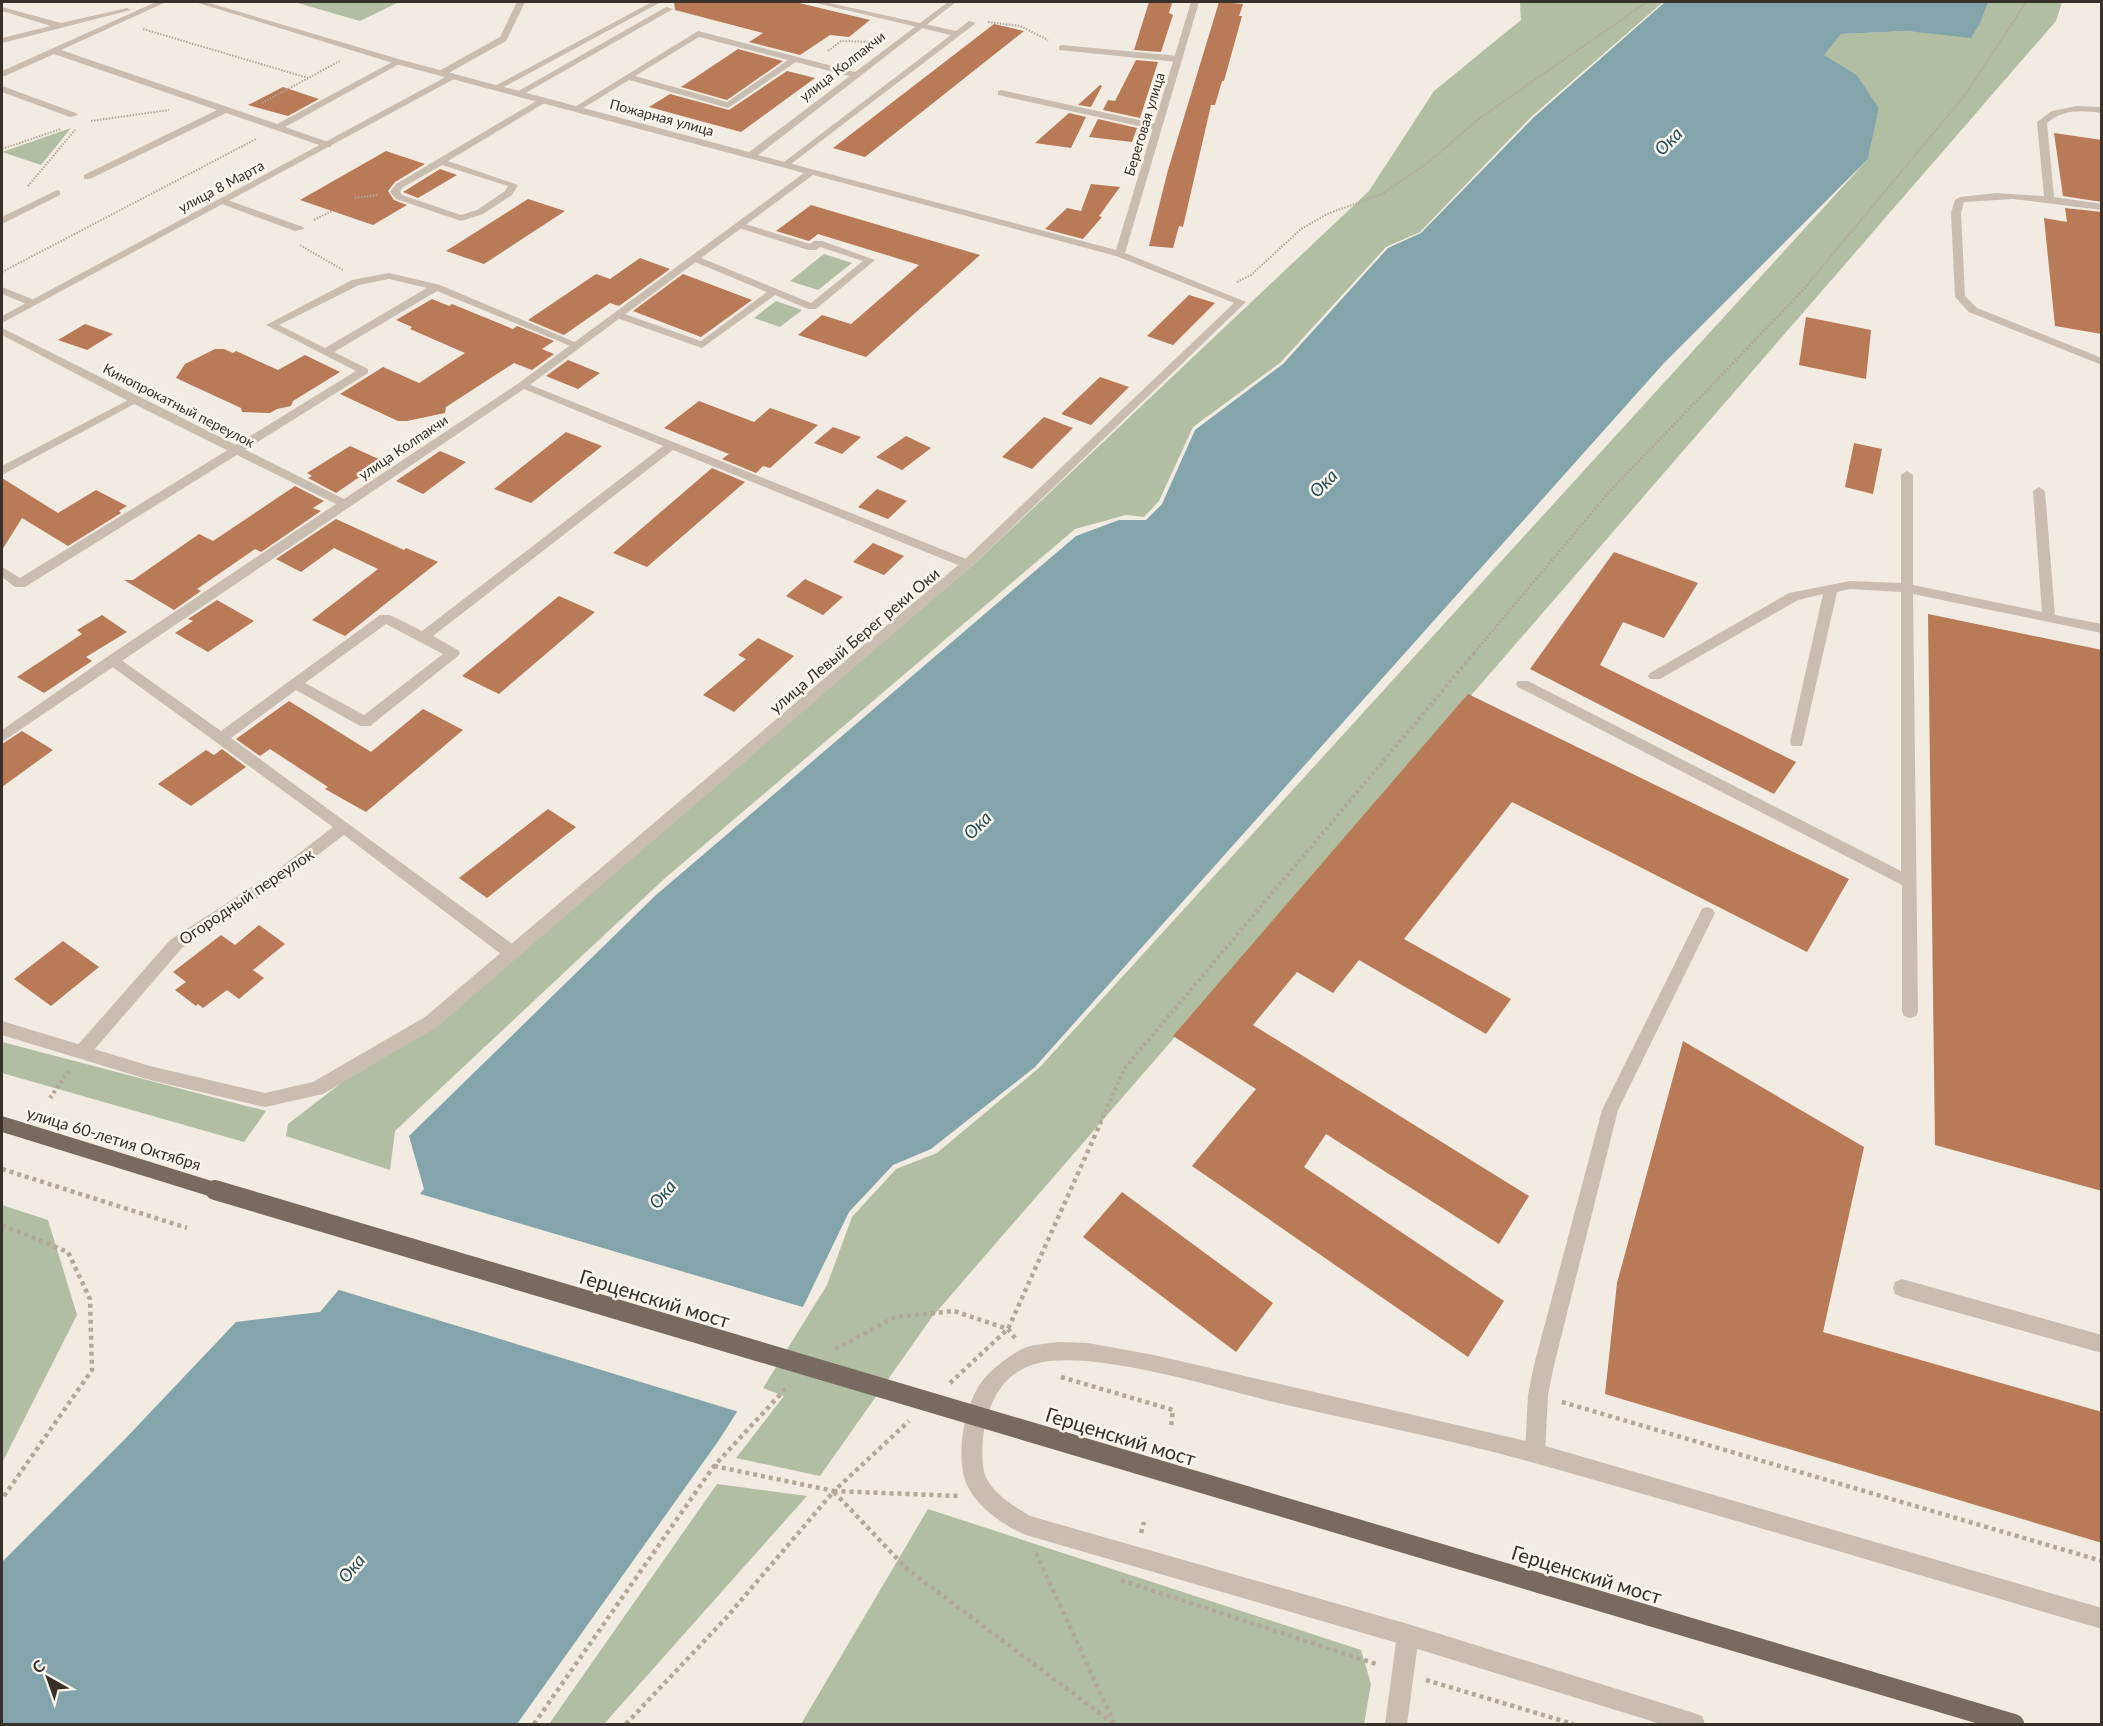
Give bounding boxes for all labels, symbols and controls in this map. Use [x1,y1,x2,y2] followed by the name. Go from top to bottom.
[796,27,888,105] street label: улица Колпакчи
[1120,70,1168,178] street label: Береговая улица
[608,95,716,139] street label: Пожарная улица
[1649,122,1687,160] water label: Ока
[175,156,267,216] street label: улица 8 Марта
[100,359,258,451] street label: Кинопрокатный переулок
[355,411,451,483] street label: улица Колпакчи
[1304,464,1342,502] water label: Ока
[765,563,943,717] street label: улица Левый Берег реки Оки
[958,806,996,844] water label: Ока
[175,843,318,948] street label: Огородный переулок
[25,1102,203,1174] street label: улица 60-летия Октября
[644,1175,680,1213] water label: Ока
[577,1264,733,1332] street label: Герценский мост
[1043,1402,1199,1470] street label: Герценский мост
[1509,1540,1665,1608] street label: Герценский мост
[333,1549,369,1587] water label: Ока
[18,1648,78,1708] north arrow
[28,1655,49,1677] text: С

